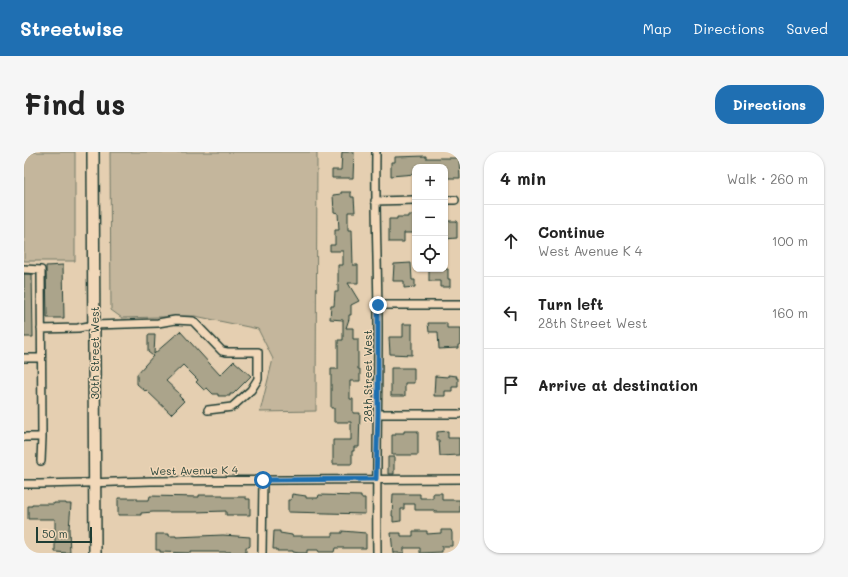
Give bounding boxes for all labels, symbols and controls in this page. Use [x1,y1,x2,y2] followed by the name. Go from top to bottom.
[20,16,123,41] text: Streetwise
[643,19,671,38] text: Map
[693,19,764,38] text: Directions
[786,19,828,38] text: Saved
[715,85,824,124] button: Directions
[24,86,125,122] text: Find us
[412,164,448,272] map controls
[412,164,448,200] button: +
[500,167,546,189] text: 4 min
[727,170,808,187] text: Walk · 260 m
[412,200,448,236] button: −
[538,222,605,242] text: Continue
[500,230,522,252] icon: ahead
[772,232,808,249] text: 100 m
[412,236,448,272] button: locate
[538,242,642,259] text: West Avenue K 4
[538,294,603,314] text: Turn left
[369,296,387,314] route end
[500,302,522,324] icon: left
[772,304,808,321] text: 160 m
[87,306,102,399] street label: 30th Street West
[538,314,647,331] text: 28th Street West
[360,330,375,422] street label: 28th Street West
[500,374,522,396] icon: arrive
[538,375,698,395] text: Arrive at destination
[150,462,239,478] street label: West Avenue K 4
[254,471,272,489] route start
[36,525,92,544] scale bar
[42,526,68,541] text: 50 m

